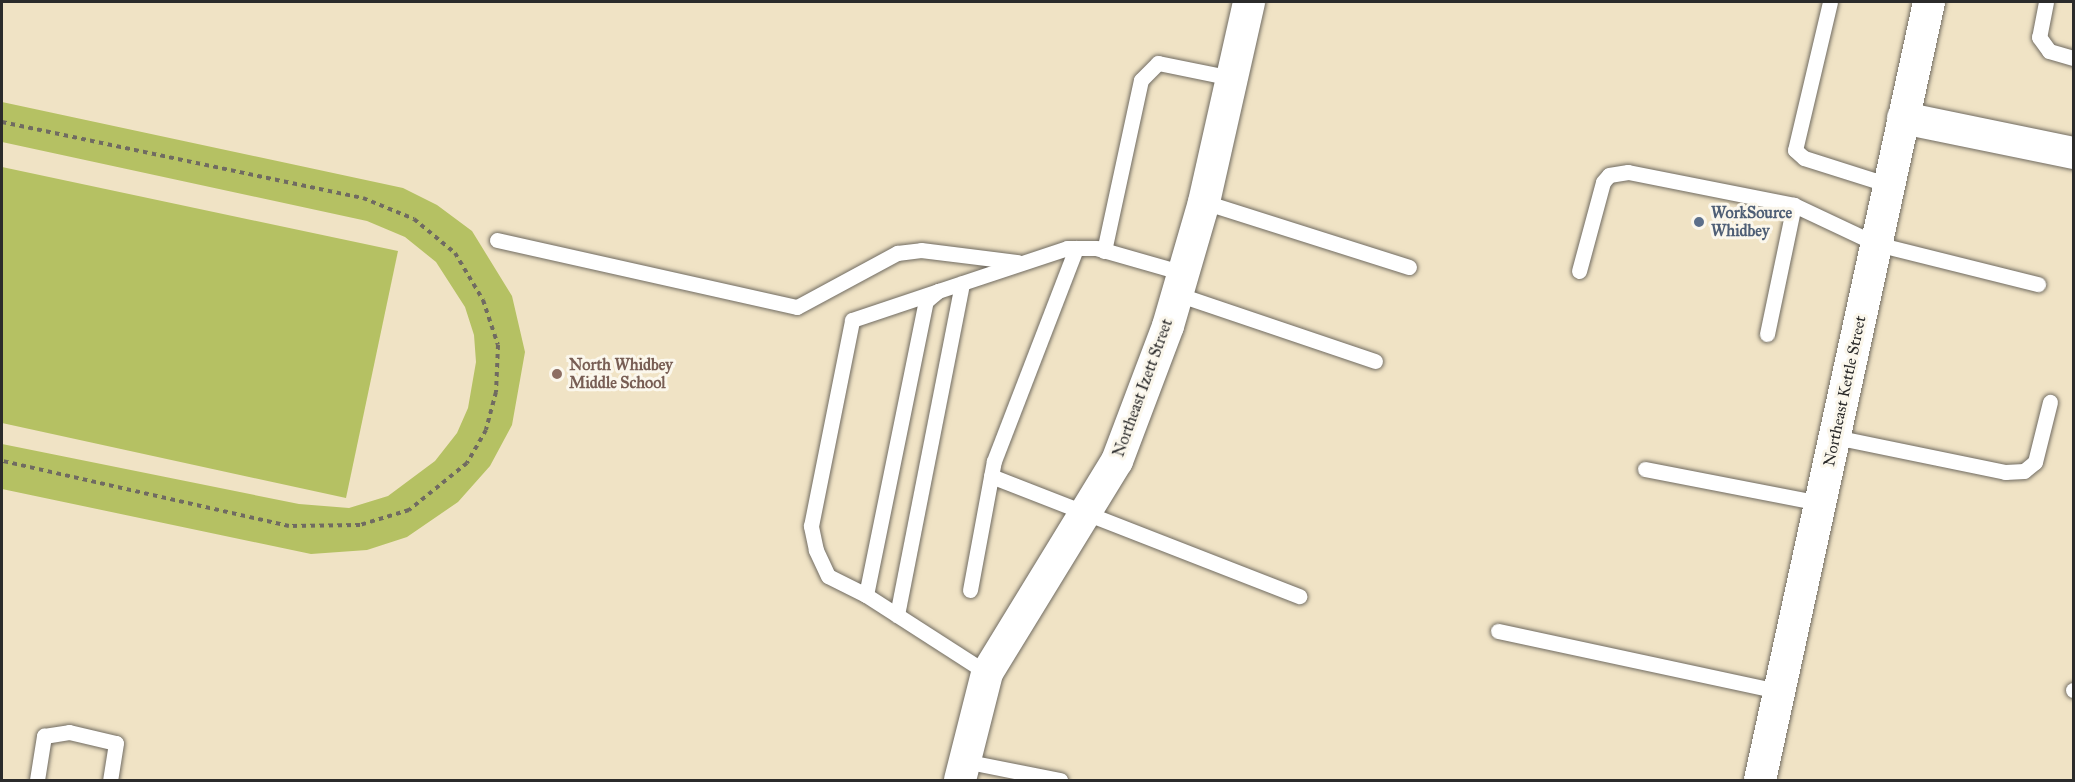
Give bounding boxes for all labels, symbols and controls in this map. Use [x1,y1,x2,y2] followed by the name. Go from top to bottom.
[1711,203,1792,241] place label: WorkSource Whidbey
[1692,215,1706,229] marker: WorkSource Whidbey
[1820,314,1870,468] street label: Northeast Kettle Street
[1109,316,1177,460] street label: Northeast Izett Street
[569,355,673,393] place label: North Whidbey Middle School
[550,367,564,381] marker: North Whidbey Middle School

